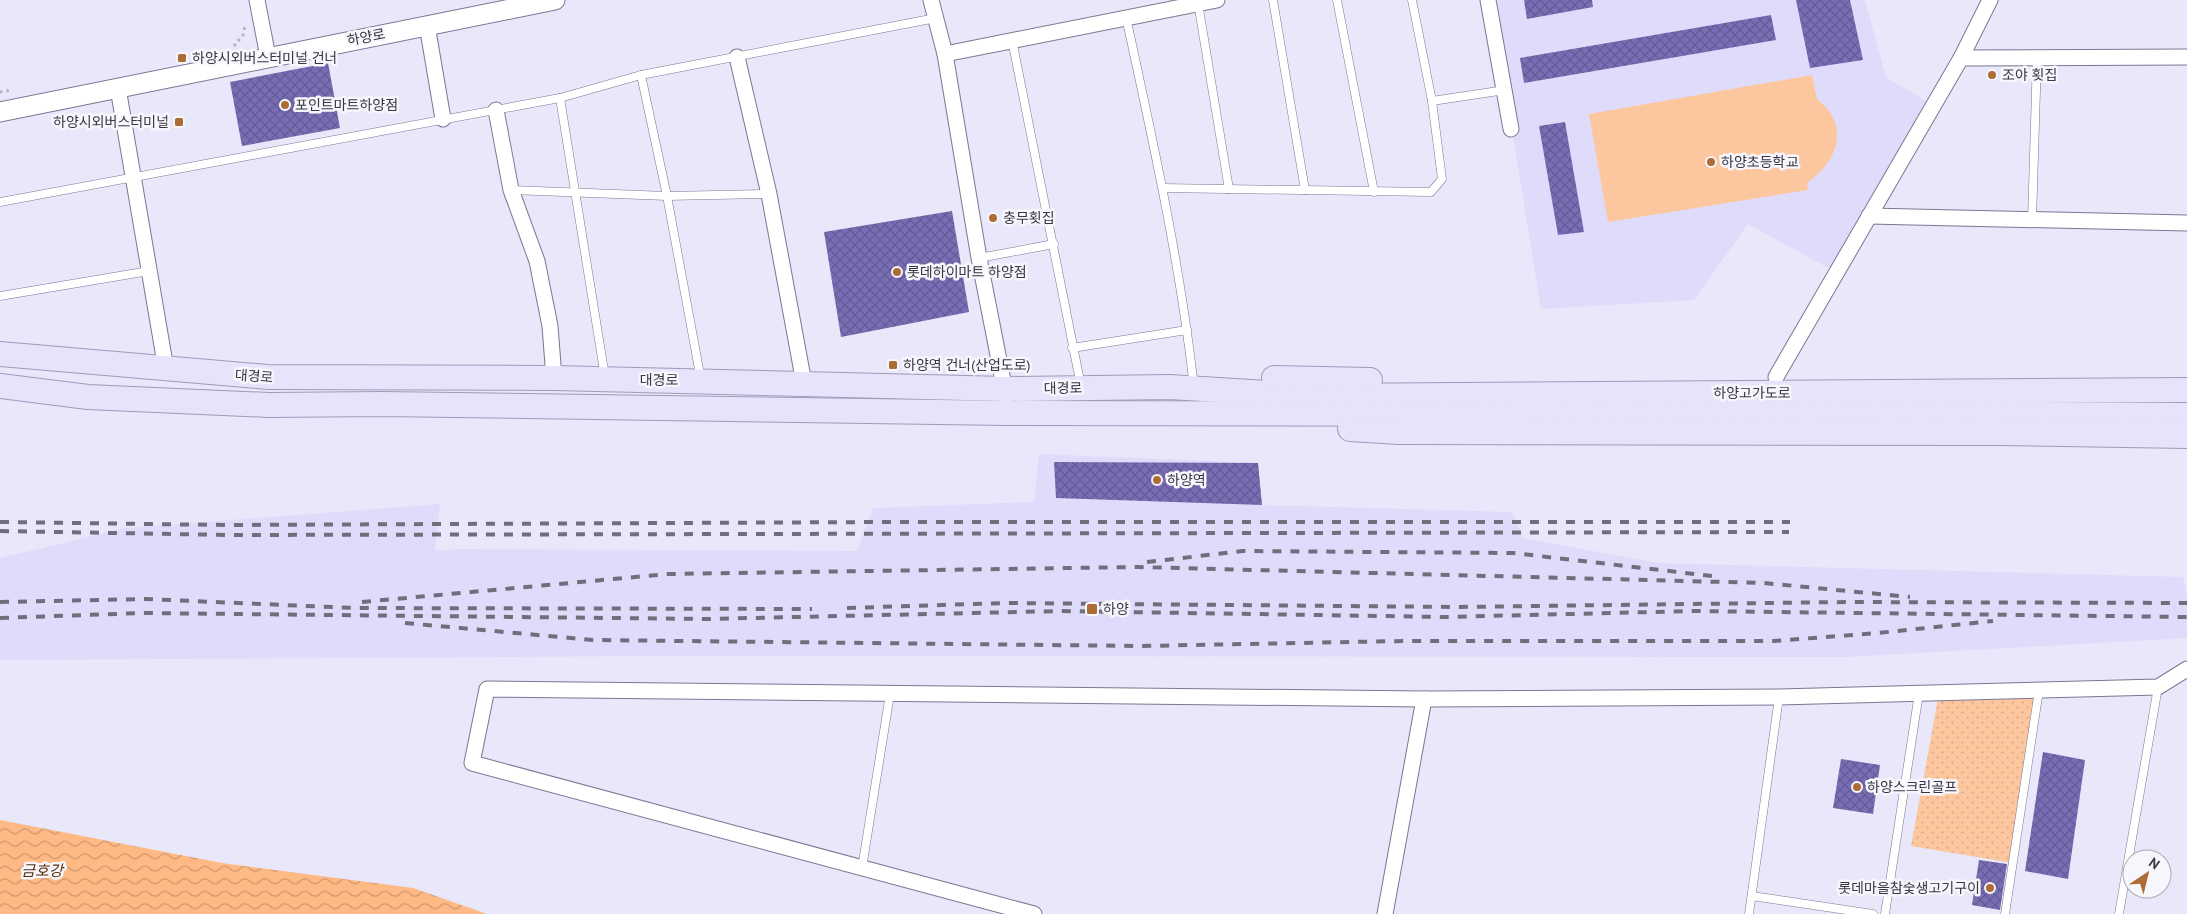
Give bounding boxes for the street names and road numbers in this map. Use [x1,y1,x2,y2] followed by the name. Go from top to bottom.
[345,24,387,50] street label: 하양로
[234,366,274,386] street label: 대경로
[640,371,678,389] street label: 대경로
[1044,379,1083,397] street label: 대경로
[1713,384,1791,402] street label: 하양고가도로

